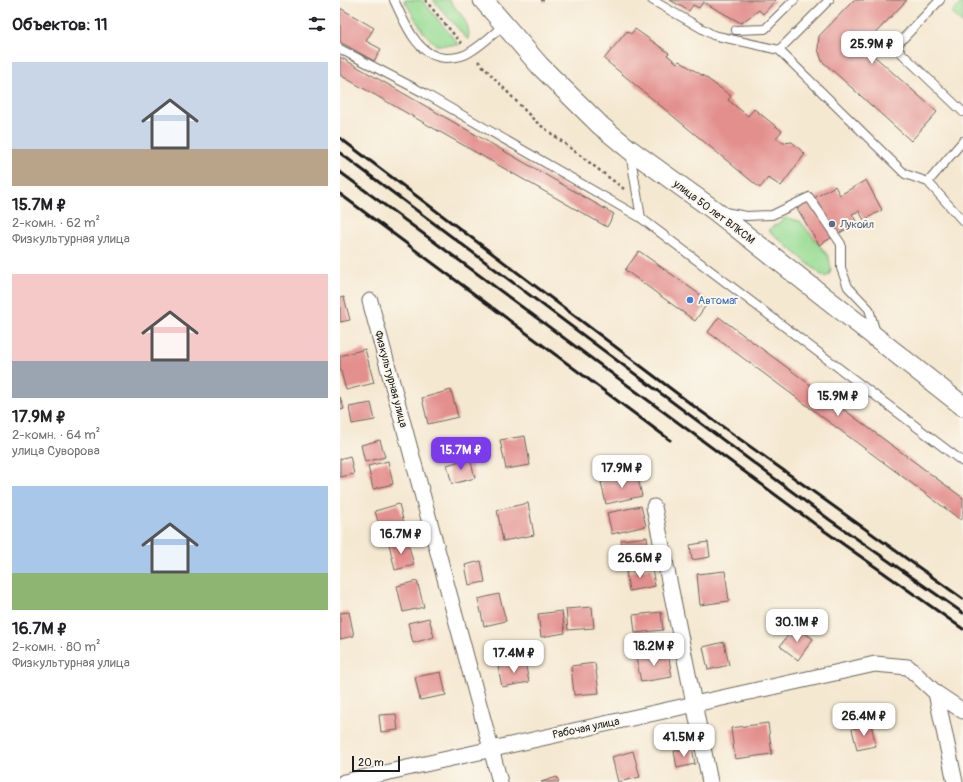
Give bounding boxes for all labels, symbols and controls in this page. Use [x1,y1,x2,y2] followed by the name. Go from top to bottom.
[306,13,328,35] icon: filters
[12,14,108,35] text: Объектов: 11
[835,31,909,65] pin: 25.9M ₽
[850,36,894,52] text: 25.9M ₽
[134,88,206,160] icon: home
[670,177,757,247] street label: улица 50 лет ВЛКСМ
[12,194,67,215] text: 15.7M ₽
[12,215,100,231] text: 2-комн. · 62 m²
[839,218,874,231] place label: Лукойл
[827,219,837,229] marker: Лукойл
[12,231,130,247] text: Физкультурная улица
[698,294,738,307] place label: Автомаг
[685,295,695,305] marker: Автомаг
[134,300,206,372] icon: home
[372,329,410,429] street label: Физкультурная улица
[801,383,875,417] pin: 15.9M ₽
[817,388,859,404] text: 15.9M ₽
[12,406,66,427] text: 17.9M ₽
[12,427,100,443] text: 2-комн. · 64 m²
[424,437,498,471] pin: 15.7M ₽
[440,442,482,458] text: 15.7M ₽
[12,443,100,459] text: улица Суворова
[585,455,659,489] pin: 17.9M ₽
[601,460,643,476] text: 17.9M ₽
[134,512,206,584] icon: home
[364,521,438,555] pin: 16.7M ₽
[380,526,422,542] text: 16.7M ₽
[603,545,677,579] pin: 26.6M ₽
[617,550,663,566] text: 26.6M ₽
[760,609,834,643] pin: 30.1M ₽
[775,614,819,630] text: 30.1M ₽
[12,618,67,639] text: 16.7M ₽
[617,633,691,667] pin: 18.2M ₽
[633,638,675,654] text: 18.2M ₽
[12,639,100,655] text: 2-комн. · 80 m²
[477,640,551,674] pin: 17.4M ₽
[493,645,535,661] text: 17.4M ₽
[12,655,130,671] text: Физкультурная улица
[827,703,901,737] pin: 26.4M ₽
[841,708,887,724] text: 26.4M ₽
[551,715,621,741] street label: Рабочая улица
[647,724,721,758] pin: 41.5M ₽
[663,729,705,745] text: 41.5M ₽
[352,754,400,773] scale bar
[358,756,384,769] text: 20 m

